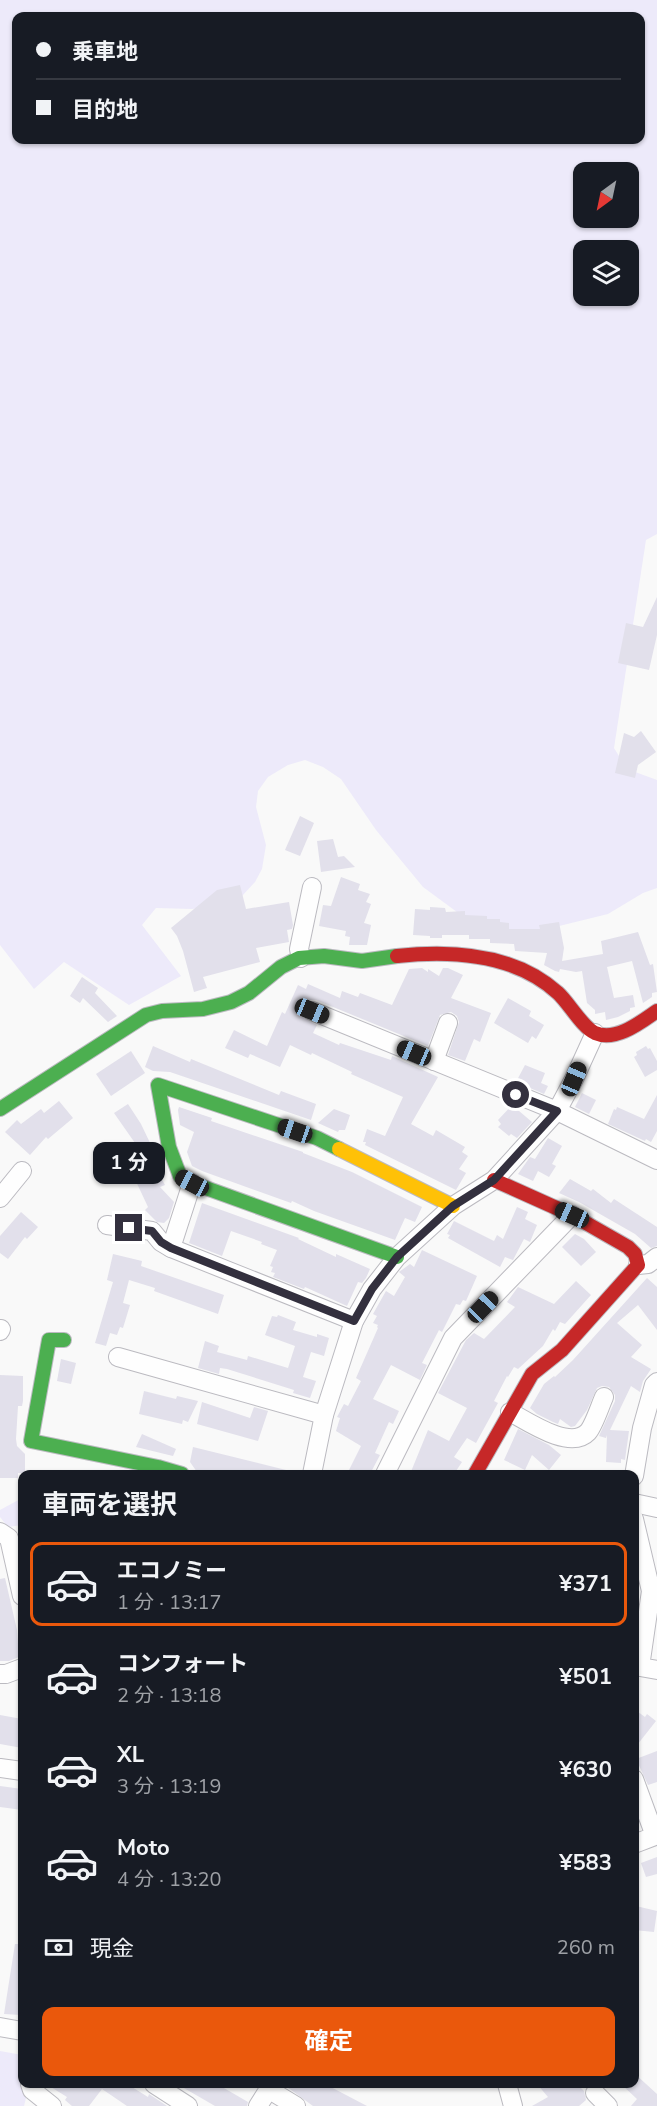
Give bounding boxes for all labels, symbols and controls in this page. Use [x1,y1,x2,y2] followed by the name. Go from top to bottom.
[72,37,138,67] text: 乗車地
[72,95,138,125] text: 目的地
[573,162,639,228] north arrow
[573,162,639,306] map controls
[573,240,639,306] button: layers
[292,996,332,1026] car
[394,1038,434,1068] car
[559,1059,589,1099] car
[502,1081,529,1108] route start
[275,1117,315,1145] car
[93,1141,165,1183] callout: 1 分
[110,1149,148,1176] text: 1 分
[172,1167,212,1199] car
[552,1199,592,1231] car
[115,1214,142,1241] route end
[464,1288,502,1326] car
[42,1487,177,1524] text: 車両を選択
[117,1556,227,1586] text: エコノミー
[45,1557,99,1611] icon: car
[559,1569,612,1599] text: ¥371
[117,1589,222,1616] text: 1 分 · 13:17
[117,1649,248,1679] text: コンフォート
[45,1650,99,1704] icon: car
[559,1662,612,1692] text: ¥501
[117,1682,222,1709] text: 2 分 · 13:18
[117,1740,144,1770] text: XL
[45,1743,99,1797] icon: car
[559,1755,612,1785] text: ¥630
[117,1773,222,1800] text: 3 分 · 13:19
[117,1833,170,1863] text: Moto
[45,1836,99,1890] icon: car
[559,1848,612,1878] text: ¥583
[117,1866,222,1893] text: 4 分 · 13:20
[42,1931,75,1964] icon: cash
[90,1934,134,1964] text: 現金
[557,1934,615,1961] text: 260 m
[42,2007,615,2076] button: 確定

